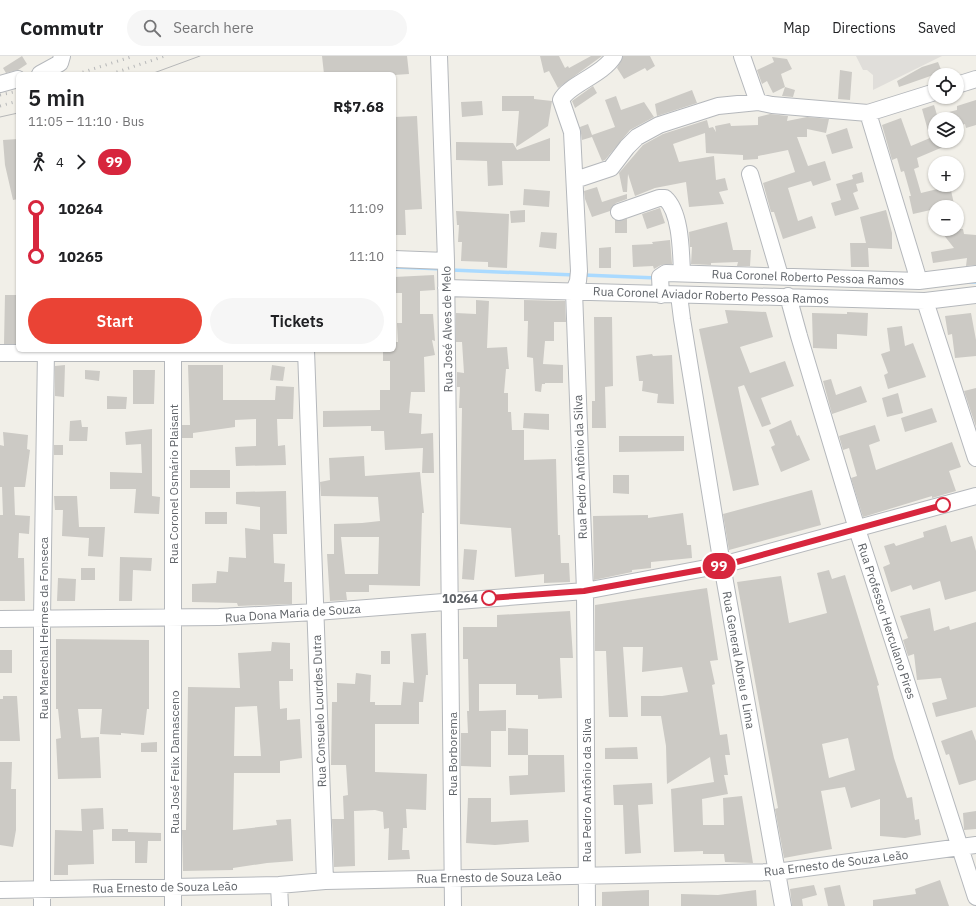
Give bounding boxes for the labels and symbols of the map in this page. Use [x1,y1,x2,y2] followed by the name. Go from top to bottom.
[438,265,456,392] street label: Rua José Alves de Melo
[711,266,905,288] street label: Rua Coronel Roberto Pessoa Ramos
[593,283,829,307] street label: Rua Coronel Aviador Roberto Pessoa Ramos
[570,394,590,539] street label: Rua Pedro Antônio da Silva
[166,404,181,564] street label: Rua Coronel Osmário Plaisant
[935,497,951,513] unlabelled marker
[36,536,51,719] street label: Rua Marechal Hermes da Fonseca
[855,541,919,701] street label: Rua Professor Herculano Pires
[701,553,737,579] line badge: 99
[481,590,497,606] marker: 10264
[720,590,759,731] street label: Rua General Abreu e Lima
[442,591,478,606] place label: 10264
[225,601,362,625] street label: Rua Dona Maria de Souza
[309,634,329,788] street label: Rua Consuelo Lourdes Dutra
[167,690,182,834] street label: Rua José Felix Damasceno
[445,711,460,796] street label: Rua Borborema
[579,717,594,862] street label: Rua Pedro Antônio da Silva
[763,847,909,879] street label: Rua Ernesto de Souza Leão
[416,868,562,886] street label: Rua Ernesto de Souza Leão
[92,878,238,896] street label: Rua Ernesto de Souza Leão

